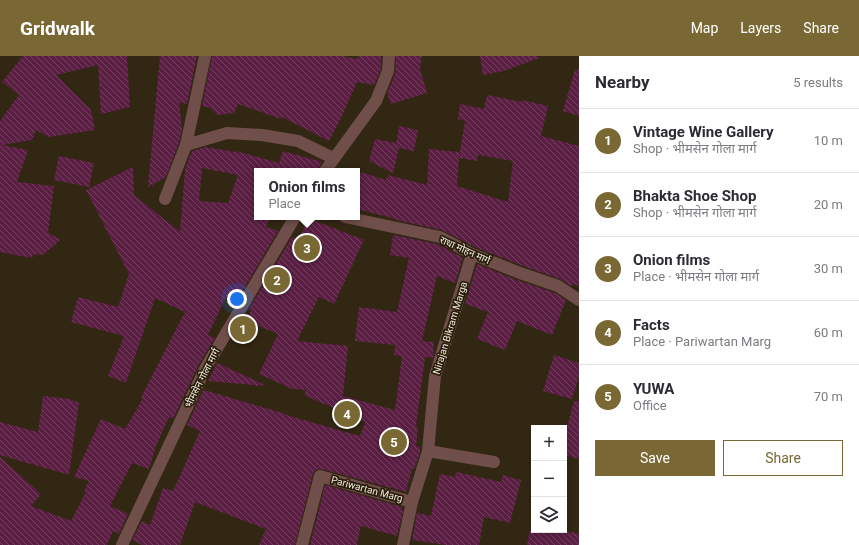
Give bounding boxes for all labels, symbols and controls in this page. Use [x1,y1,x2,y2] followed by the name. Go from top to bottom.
[20,17,95,40] text: Gridwalk
[691,20,718,36] text: Map
[740,20,781,36] text: Layers
[803,20,839,36] text: Share
[595,72,650,92] text: Nearby
[793,75,843,90] text: 5 results
[633,123,773,141] text: Vintage Wine Gallery
[604,133,612,148] text: 1
[814,133,843,148] text: 10 m
[633,141,757,156] text: Shop · भीमसेन गोला मार्ग
[254,168,360,220] popup
[268,178,346,196] text: Onion films
[633,187,756,205] text: Bhakta Shoe Shop
[268,196,301,211] text: Place
[604,197,612,212] text: 2
[814,197,843,212] text: 20 m
[633,205,757,220] text: Shop · भीमसेन गोला मार्ग
[294,233,320,263] pin: 3
[438,234,493,266] street label: राधा मोहन मार्ग
[633,251,710,269] text: Onion films
[604,261,612,276] text: 3
[814,261,843,276] text: 30 m
[264,265,290,295] pin: 2
[633,269,759,284] text: Place · भीमसेन गोला मार्ग
[431,280,469,376] street label: Nirajan Bikram Marga
[227,289,247,309] your location
[230,314,256,344] pin: 1
[633,316,670,334] text: Facts
[604,325,612,340] text: 4
[814,325,843,340] text: 60 m
[633,334,771,349] text: Place · Pariwartan Marg
[182,346,222,409] street label: भीमसेन गोला मार्ग
[633,380,674,398] text: YUWA
[604,389,612,404] text: 5
[814,389,843,404] text: 70 m
[633,398,667,413] text: Office
[334,399,360,429] pin: 4
[531,425,567,533] map controls
[531,425,567,461] button: +
[381,427,407,457] pin: 5
[595,440,715,476] button: Save
[723,440,843,476] button: Share
[531,461,567,497] button: −
[330,474,404,504] street label: Pariwartan Marg
[531,497,567,533] button: layers

